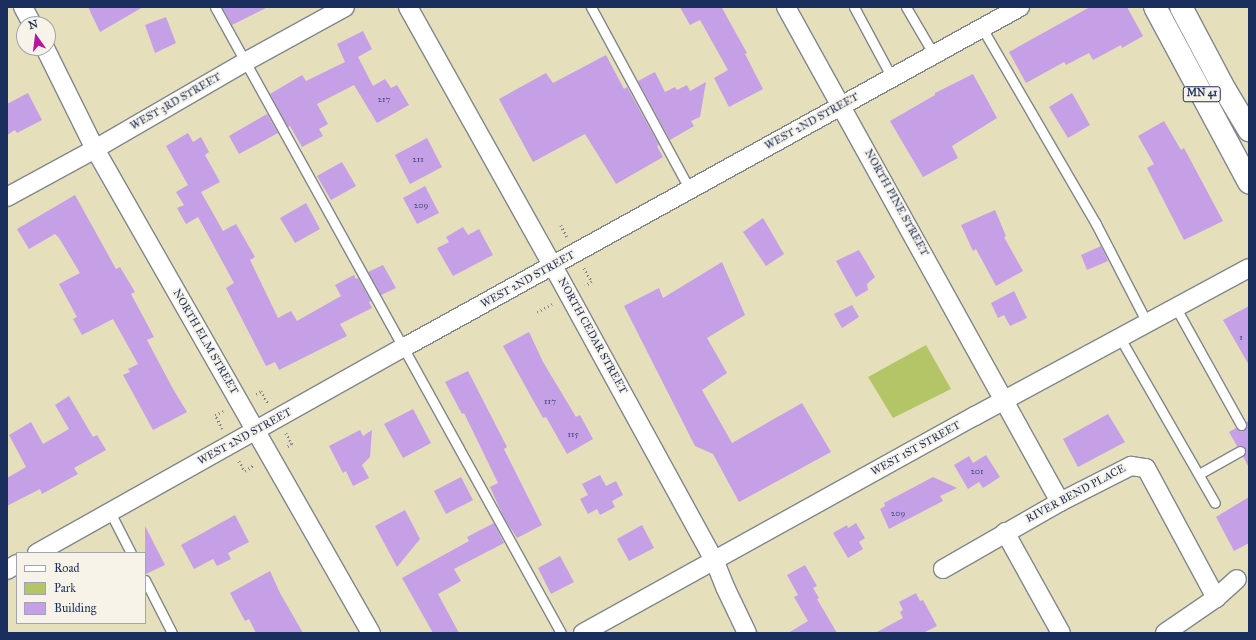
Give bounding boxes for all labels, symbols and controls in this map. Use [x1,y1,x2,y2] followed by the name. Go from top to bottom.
[16,16,56,56] north arrow
[27,17,39,32] text: N
[128,71,224,133] street label: WEST 3RD STREET
[1182,86,1222,102] road number: MN 41
[763,91,861,153] street label: WEST 2ND STREET
[378,94,390,104] house number: 217
[861,147,931,259] street label: NORTH PINE STREET
[412,154,424,164] house number: 211
[414,200,428,210] house number: 209
[479,249,577,311] street label: WEST 2ND STREET
[555,276,629,396] street label: NORTH CEDAR STREET
[170,287,240,397] street label: NORTH ELM STREET
[1239,332,1243,342] house number: 1
[544,396,556,406] house number: 117
[196,406,294,468] street label: WEST 2ND STREET
[869,419,963,479] street label: WEST 1ST STREET
[567,429,579,439] house number: 115
[1024,462,1128,526] street label: RIVER BEND PLACE
[970,466,984,476] house number: 201
[891,508,905,518] house number: 209
[16,552,146,624] legend
[54,561,80,575] text: Road
[54,581,76,595] text: Park
[54,601,96,615] text: Building

